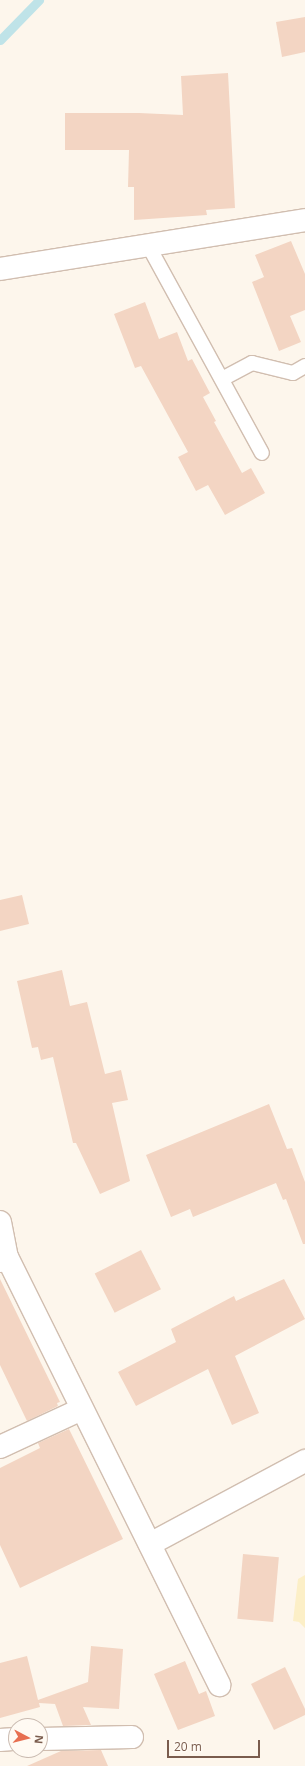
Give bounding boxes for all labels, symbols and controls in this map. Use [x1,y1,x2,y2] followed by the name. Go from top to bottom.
[8,1718,48,1758] north arrow
[169,1732,262,1758] scale bar
[31,1734,47,1745] text: N
[174,1738,202,1755] text: 20 m

